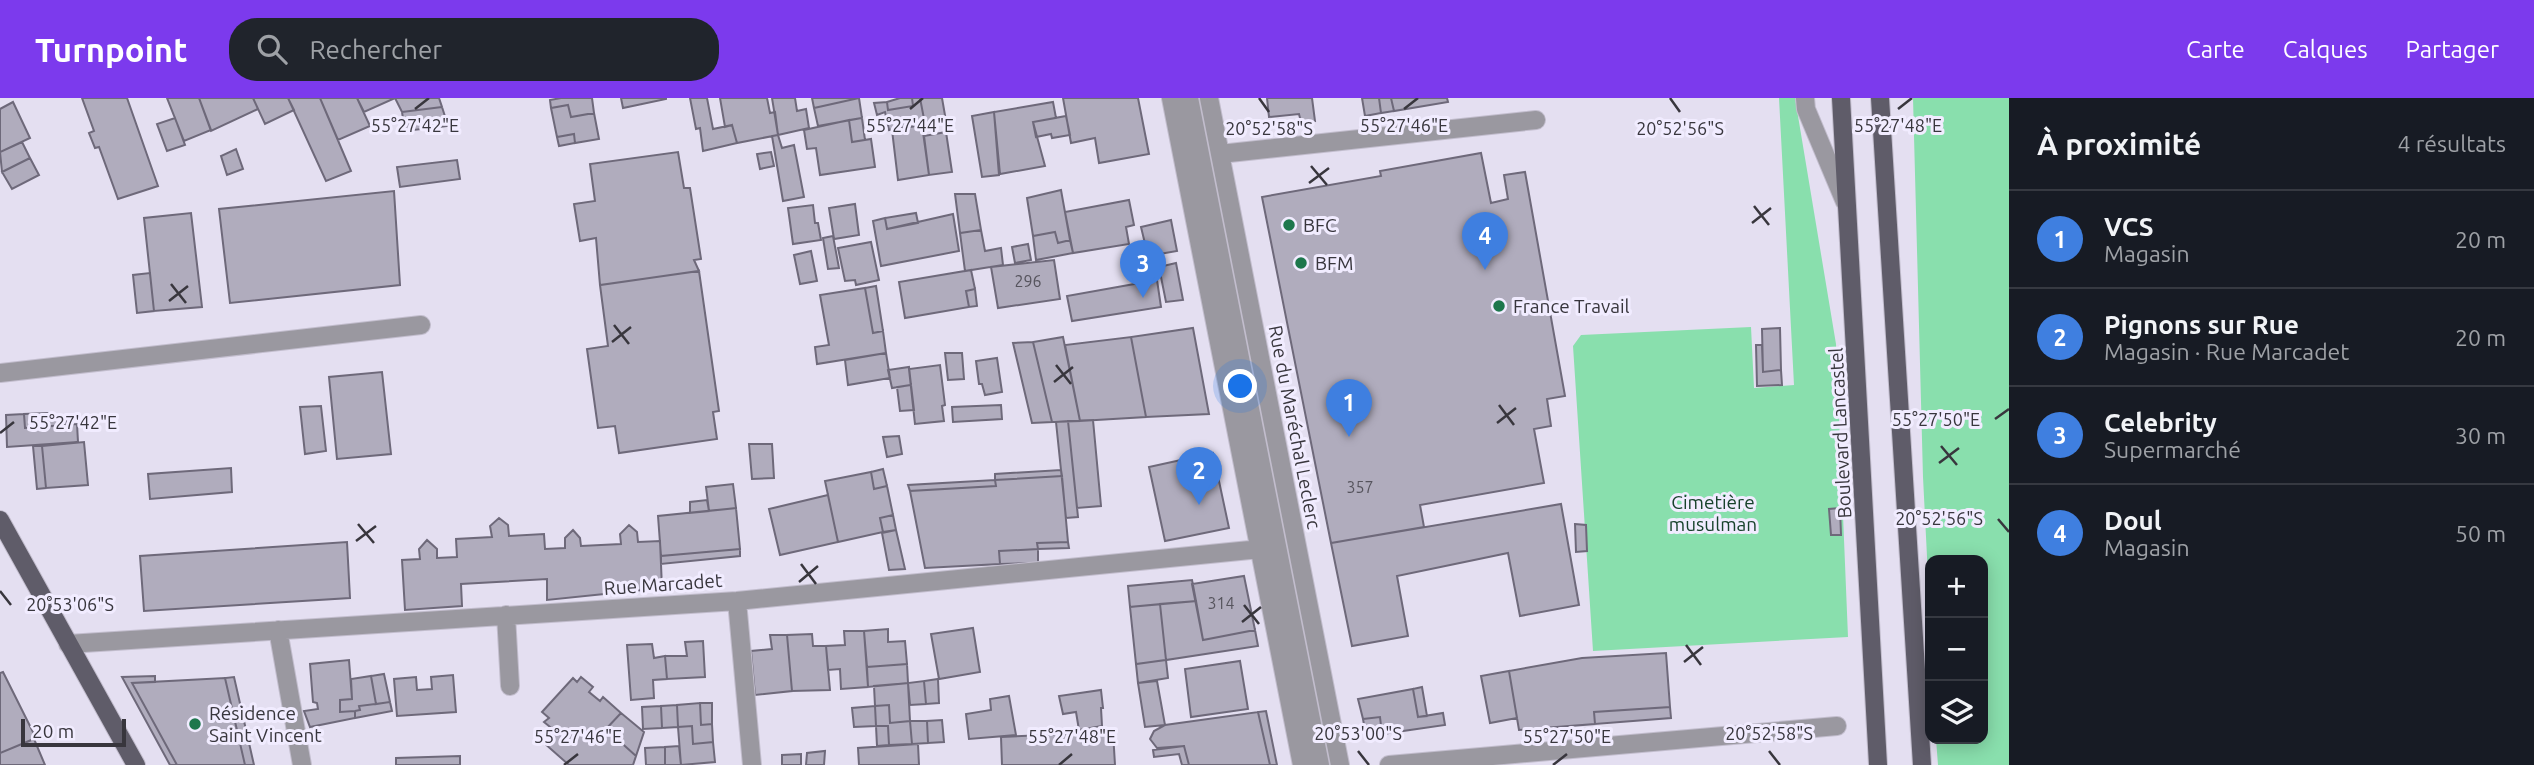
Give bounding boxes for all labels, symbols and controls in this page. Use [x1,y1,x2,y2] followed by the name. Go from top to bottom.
[229,18,719,81] search box
[253,30,291,68] icon: search
[35,31,187,68] text: Turnpoint
[309,35,442,64] text: Rechercher
[2186,36,2245,63] text: Carte
[2283,36,2368,63] text: Calques
[2406,36,2499,63] text: Partager
[371,115,459,135] text: 55°27'42"E
[866,115,954,135] text: 55°27'44"E
[1360,115,1448,135] text: 55°27'46"E
[1854,115,1942,135] text: 55°27'48"E
[1225,118,1313,138] text: 20°52'58"S
[1636,118,1724,138] text: 20°52'56"S
[2037,127,2201,161] text: À proximité
[2397,131,2506,156] text: 4 résultats
[1462,212,1508,270] pin: 4
[2104,212,2153,241] text: VCS
[1303,214,1337,236] place label: BFC
[1281,217,1297,233] marker: BFC
[2054,227,2066,252] text: 1
[2455,227,2506,252] text: 20 m
[1120,240,1166,298] pin: 3
[2104,241,2190,266] text: Magasin
[1315,252,1354,274] place label: BFM
[1293,255,1309,271] marker: BFM
[1014,272,1042,290] house number: 296
[1513,295,1630,317] place label: France Travail
[1491,298,1507,314] marker: France Travail
[2104,310,2299,339] text: Pignons sur Rue
[1264,323,1326,531] street label: Rue du Maréchal Leclerc
[2054,325,2066,350] text: 2
[2455,325,2506,350] text: 20 m
[2104,339,2349,364] text: Magasin · Rue Marcadet
[1825,347,1855,519] street label: Boulevard Lancastel
[1223,369,1257,403] your location
[1326,379,1372,437] pin: 1
[2104,408,2217,437] text: Celebrity
[1892,409,1980,429] text: 55°27'50"E
[29,412,117,432] text: 55°27'42"E
[2054,423,2066,448] text: 3
[2455,423,2506,448] text: 30 m
[2104,437,2241,462] text: Supermarché
[1176,447,1222,505] pin: 2
[1346,478,1374,496] house number: 357
[1669,491,1757,535] park label: Cimetière musulman
[2104,506,2162,535] text: Doul
[1895,508,1983,528] text: 20°52'56"S
[2054,521,2066,546] text: 4
[2455,521,2506,546] text: 50 m
[2104,535,2190,560] text: Magasin
[1925,555,1988,744] map controls
[1925,555,1988,618] button: +
[603,569,723,599] street label: Rue Marcadet
[26,594,114,614] text: 20°53'06"S
[1207,594,1235,612] house number: 314
[1925,618,1988,681] button: −
[1925,681,1988,744] button: layers
[209,702,322,746] place label: Résidence Saint Vincent
[21,716,126,748] scale bar
[187,716,203,732] marker: Résidence Saint Vincent
[32,720,74,742] text: 20 m
[1314,723,1402,743] text: 20°53'00"S
[1725,723,1813,743] text: 20°52'58"S
[534,726,622,746] text: 55°27'46"E
[1028,726,1116,746] text: 55°27'48"E
[1523,726,1611,746] text: 55°27'50"E

